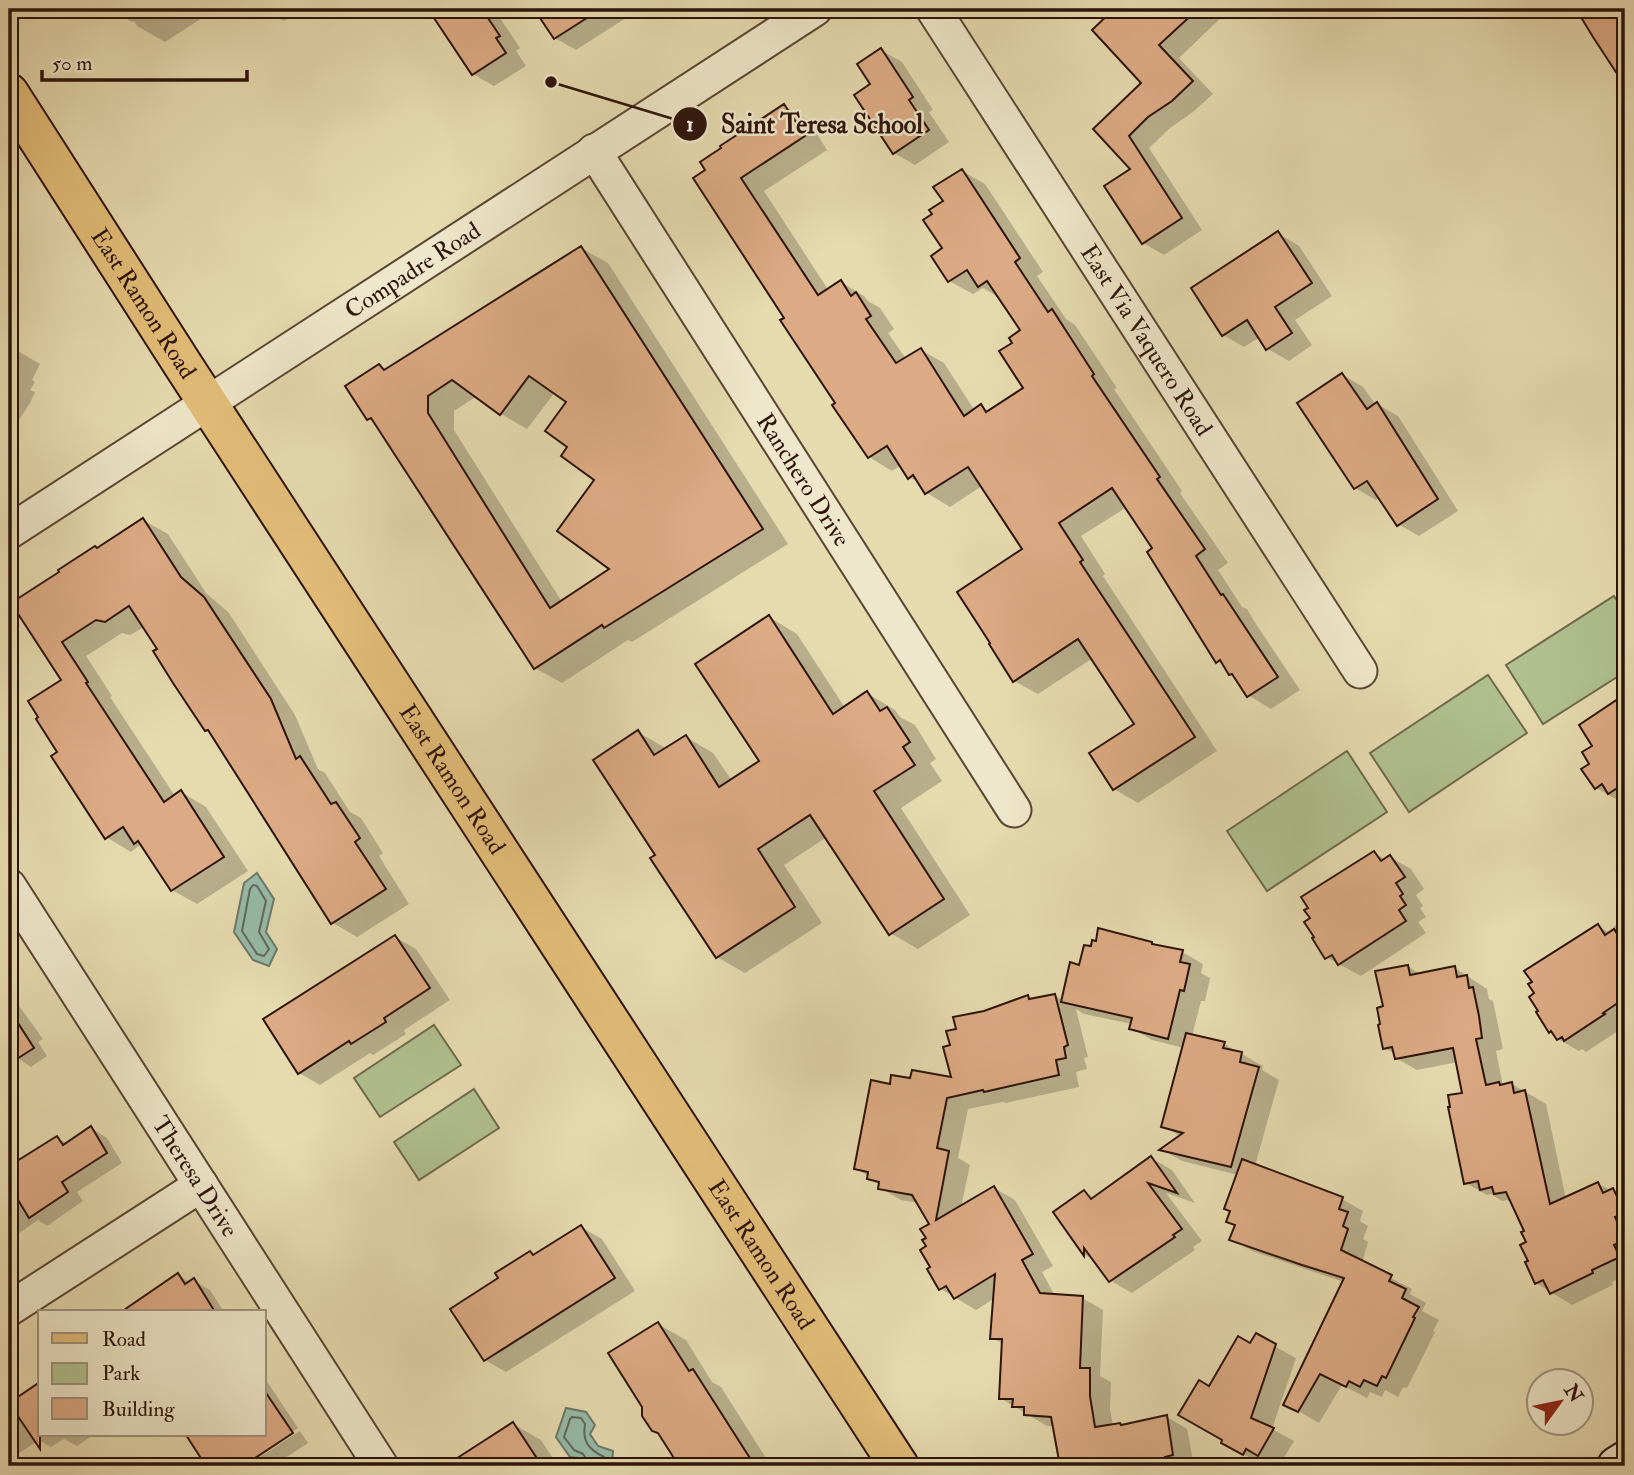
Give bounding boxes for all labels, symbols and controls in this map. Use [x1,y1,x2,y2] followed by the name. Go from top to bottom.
[42,38,247,82] scale bar
[52,50,93,77] text: 50 m
[672,100,937,147] callout: Saint Teresa School
[721,109,923,141] text: Saint Teresa School
[686,111,694,138] text: 1
[339,215,486,326] street label: Compadre Road
[84,222,204,385] street label: East Ramon Road
[1073,238,1220,442] street label: East Via Vaquero Road
[750,407,858,552] street label: Ranchero Drive
[392,698,513,860] street label: East Ramon Road
[145,1110,245,1243] street label: Theresa Drive
[701,1174,822,1336] street label: East Ramon Road
[38,1310,266,1436] legend
[102,1326,147,1353] text: Road
[102,1360,140,1387] text: Park
[1526,1366,1596,1436] north arrow
[1558,1379,1589,1408] text: N
[102,1396,175,1423] text: Building

